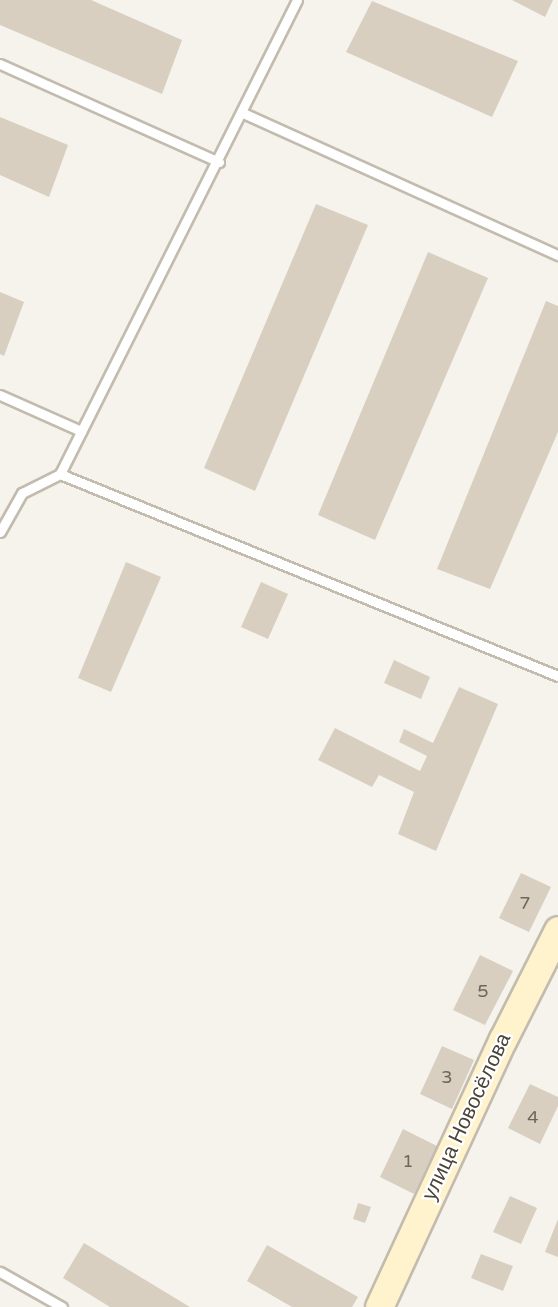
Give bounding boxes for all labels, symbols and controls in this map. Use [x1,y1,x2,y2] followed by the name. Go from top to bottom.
[519,892,531,914] house number: 7
[477,980,489,1002] house number: 5
[417,1029,517,1205] street label: улица Новосёлова
[441,1066,453,1088] house number: 3
[527,1106,539,1128] house number: 4
[402,1150,414,1172] house number: 1

